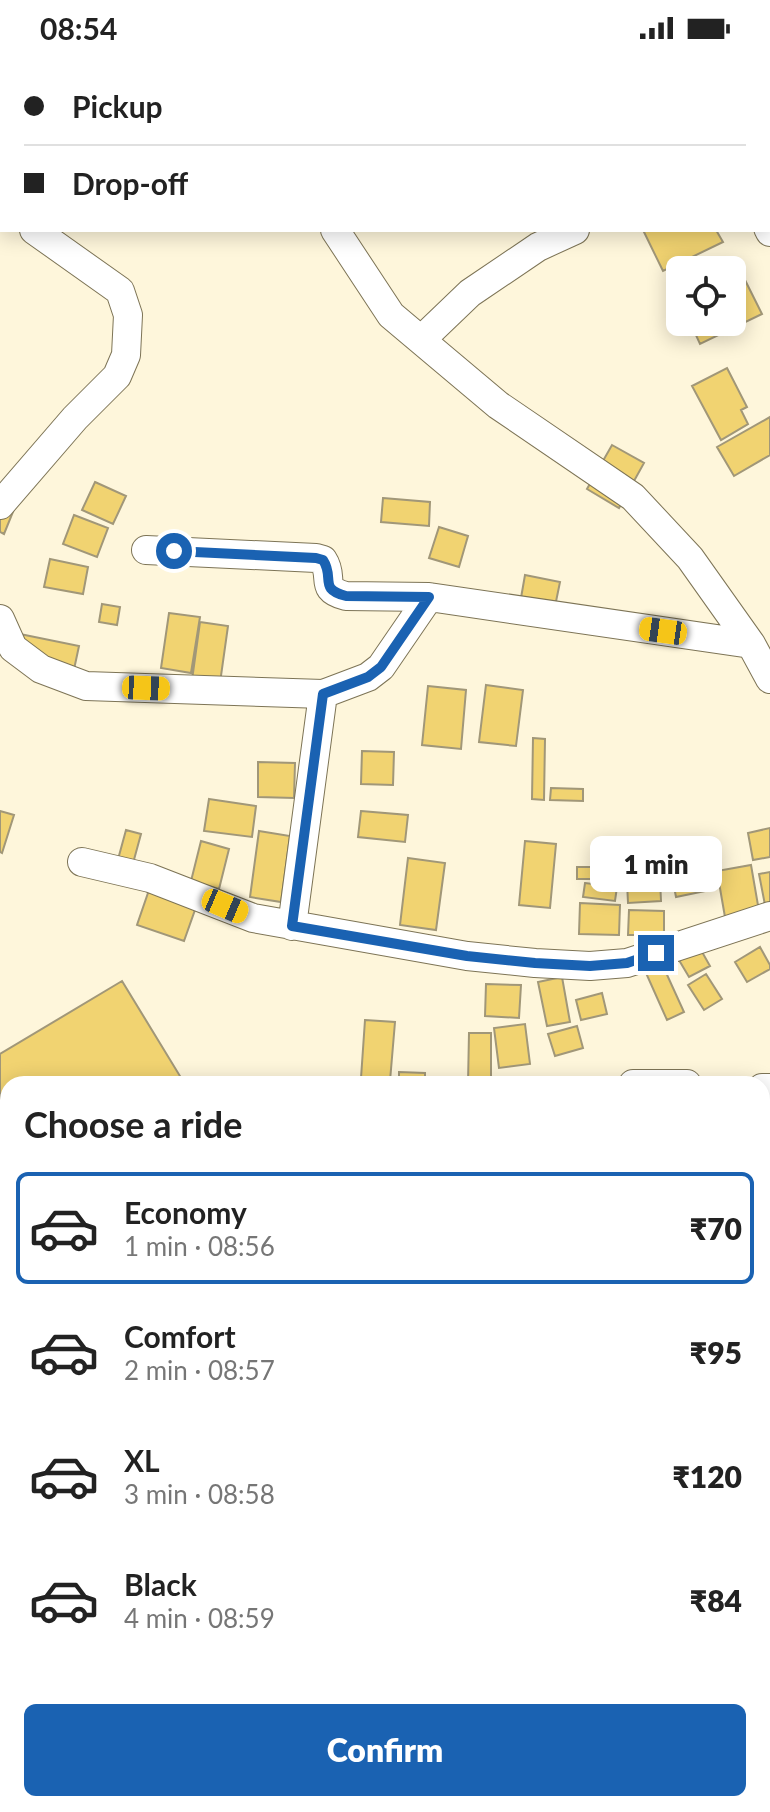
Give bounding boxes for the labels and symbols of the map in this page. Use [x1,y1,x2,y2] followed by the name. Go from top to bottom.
[156,533,192,569] route start
[638,616,688,646] car
[122,675,170,701] car
[590,837,722,893] callout: 1 min
[198,886,252,926] car
[638,935,674,971] route end

